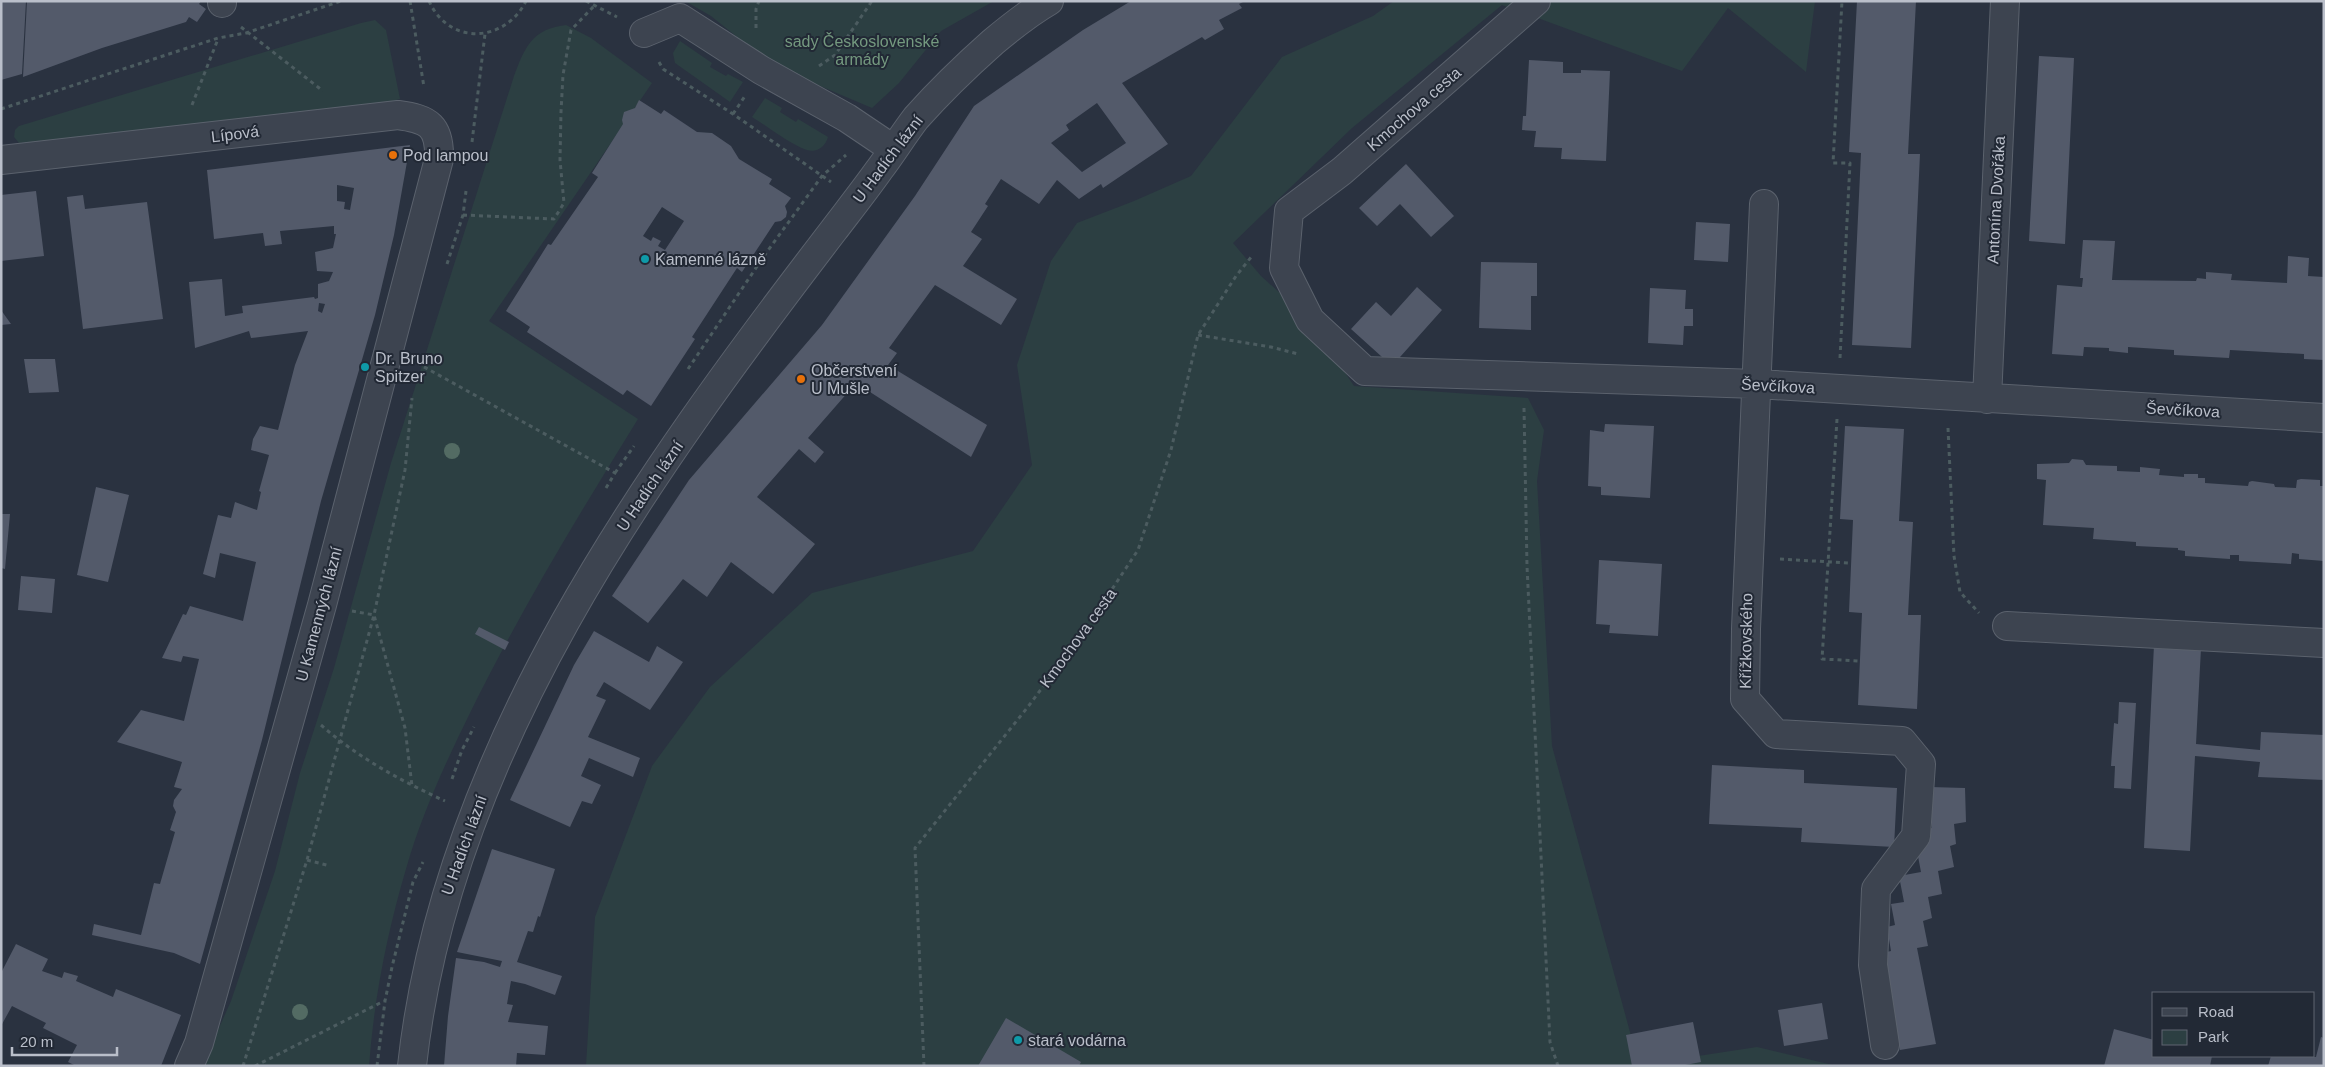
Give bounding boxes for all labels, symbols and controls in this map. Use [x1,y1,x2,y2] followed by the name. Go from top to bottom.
[785,32,939,68] park label: sady Československé armády
[1364,64,1464,154] street label: Kmochova cesta
[850,112,927,206] street label: U Hadích lázní
[210,123,260,145] street label: Lípová
[1984,136,2008,264] street label: Antonína Dvořáka
[403,147,488,164] place label: Pod lampou
[387,149,399,161] marker: Pod lampou
[655,251,766,268] place label: Kamenné lázně
[639,253,651,265] marker: Kamenné lázně
[375,350,443,385] place label: Dr. Bruno Spitzer
[359,361,371,373] marker: Dr. Bruno Spitzer
[811,362,898,397] place label: Občerstvení U Mušle
[795,373,807,385] marker: Občerstvení U Mušle
[1741,375,1815,396] street label: Ševčíkova
[2146,399,2220,420] street label: Ševčíkova
[614,437,687,534] street label: U Hadích lázní
[293,544,345,683] street label: U Kamenných lázní
[1036,585,1120,691] street label: Kmochova cesta
[1737,593,1755,689] street label: Křížkovského
[438,792,490,897] street label: U Hadích lázní
[2152,992,2315,1057] legend
[2198,1003,2234,1020] text: Road
[12,1024,118,1056] scale bar
[2198,1028,2229,1045] text: Park
[1028,1032,1126,1049] place label: stará vodárna
[20,1033,53,1050] text: 20 m
[1012,1034,1024,1046] marker: stará vodárna

